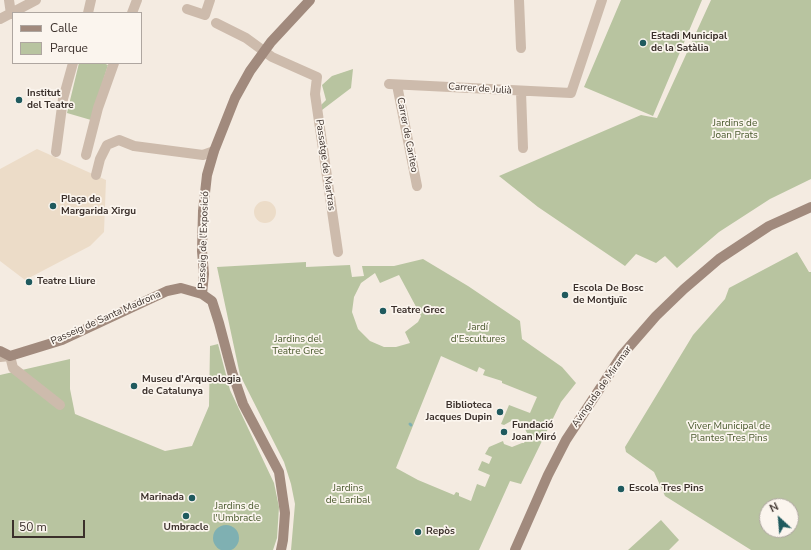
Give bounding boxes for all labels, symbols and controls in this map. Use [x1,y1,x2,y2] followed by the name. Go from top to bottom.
[12,12,142,64] legend
[50,20,78,36] text: Calle
[651,31,727,54] place label: Estadi Municipal de la Satàlia
[638,38,648,48] marker: Estadi Municipal de la Satàlia
[50,40,88,56] text: Parque
[448,81,512,97] street label: Carrer de Julià
[27,88,74,112] place label: Institut del Teatre
[14,95,24,105] marker: Institut del Teatre
[394,96,420,174] street label: Carrer de Cariteo
[712,118,758,142] park label: Jardins de Joan Prats
[313,119,337,211] street label: Passatge de Martras
[196,191,212,289] street label: Passeig de l'Exposició
[61,194,136,218] place label: Plaça de Margarida Xirgu
[48,201,58,211] marker: Plaça de Margarida Xirgu
[37,276,96,288] place label: Teatre Lliure
[24,277,34,287] marker: Teatre Lliure
[573,283,644,306] place label: Escola De Bosc de Montjuïc
[49,288,163,348] street label: Passeig de Santa Madrona
[560,290,570,300] marker: Escola De Bosc de Montjuïc
[391,305,444,317] place label: Teatre Grec
[378,306,388,316] marker: Teatre Grec
[451,322,505,346] park label: Jardí d'Escultures
[272,334,324,358] park label: Jardins del Teatre Grec
[569,344,635,430] street label: Avinguda de Miramar
[142,374,241,398] place label: Museu d'Arqueologia de Catalunya
[129,381,139,391] marker: Museu d'Arqueologia de Catalunya
[426,400,492,424] place label: Biblioteca Jacques Dupin
[495,407,505,417] marker: Biblioteca Jacques Dupin
[512,420,556,444] place label: Fundació Joan Miró
[688,421,770,444] park label: Viver Municipal de Plantes Tres Pins
[499,427,509,437] marker: Fundació Joan Miró
[326,483,370,506] park label: Jardins de Laribal
[629,483,704,495] place label: Escola Tres Pins
[616,484,626,494] marker: Escola Tres Pins
[141,492,184,504] place label: Marinada
[187,493,197,503] marker: Marinada
[759,498,799,538] north arrow
[767,499,781,516] text: N
[213,501,261,524] park label: Jardins de l'Umbracle
[181,511,191,521] marker: Umbracle
[14,512,87,538] scale bar
[19,519,47,535] text: 50 m
[164,522,208,534] place label: Umbracle
[426,526,455,538] place label: Repòs
[413,527,423,537] marker: Repòs

